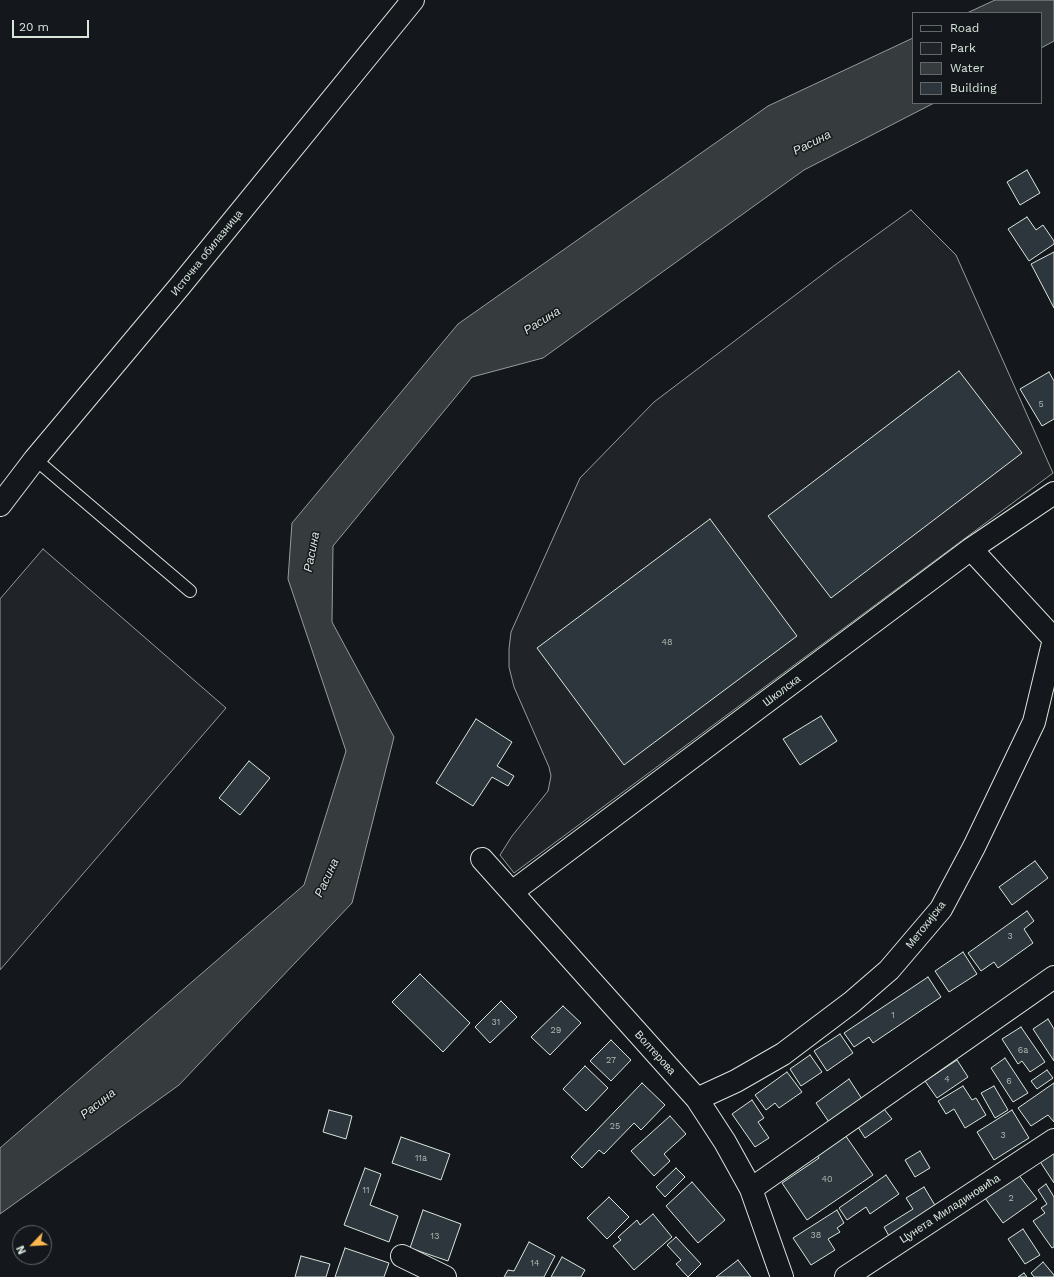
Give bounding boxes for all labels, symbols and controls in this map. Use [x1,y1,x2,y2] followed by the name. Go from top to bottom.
[14,12,91,38] scale bar
[912,12,1042,104] legend
[19,20,49,34] text: 20 m
[950,21,979,35] text: Road
[950,41,976,55] text: Park
[950,61,984,75] text: Water
[950,81,997,95] text: Building
[791,127,833,159] water label: Расина
[168,207,246,299] street label: Источна обилазница
[521,304,563,338] water label: Расина
[1038,399,1044,409] house number: 5
[301,531,323,573] water label: Расина
[661,637,673,647] house number: 48
[760,672,804,710] street label: Школска
[312,857,342,899] water label: Расина
[903,899,949,951] street label: Метохијска
[1007,931,1013,941] house number: 3
[891,1010,895,1020] house number: 1
[492,1017,500,1027] house number: 31
[551,1025,561,1035] house number: 29
[632,1028,678,1078] street label: Волтерова
[1018,1045,1028,1055] house number: 6a
[606,1055,616,1065] house number: 27
[944,1074,950,1084] house number: 4
[1006,1076,1012,1086] house number: 6
[78,1086,118,1122] water label: Расина
[610,1121,620,1131] house number: 25
[1000,1130,1006,1140] house number: 3
[415,1153,427,1163] house number: 11a
[897,1172,1003,1246] street label: Цунета Миладиновића
[821,1174,833,1184] house number: 40
[362,1185,370,1195] house number: 11
[1008,1193,1014,1203] house number: 2
[12,1225,52,1265] north arrow
[811,1230,821,1240] house number: 38
[431,1231,439,1241] house number: 13
[14,1243,29,1256] text: N
[530,1258,540,1268] house number: 14

